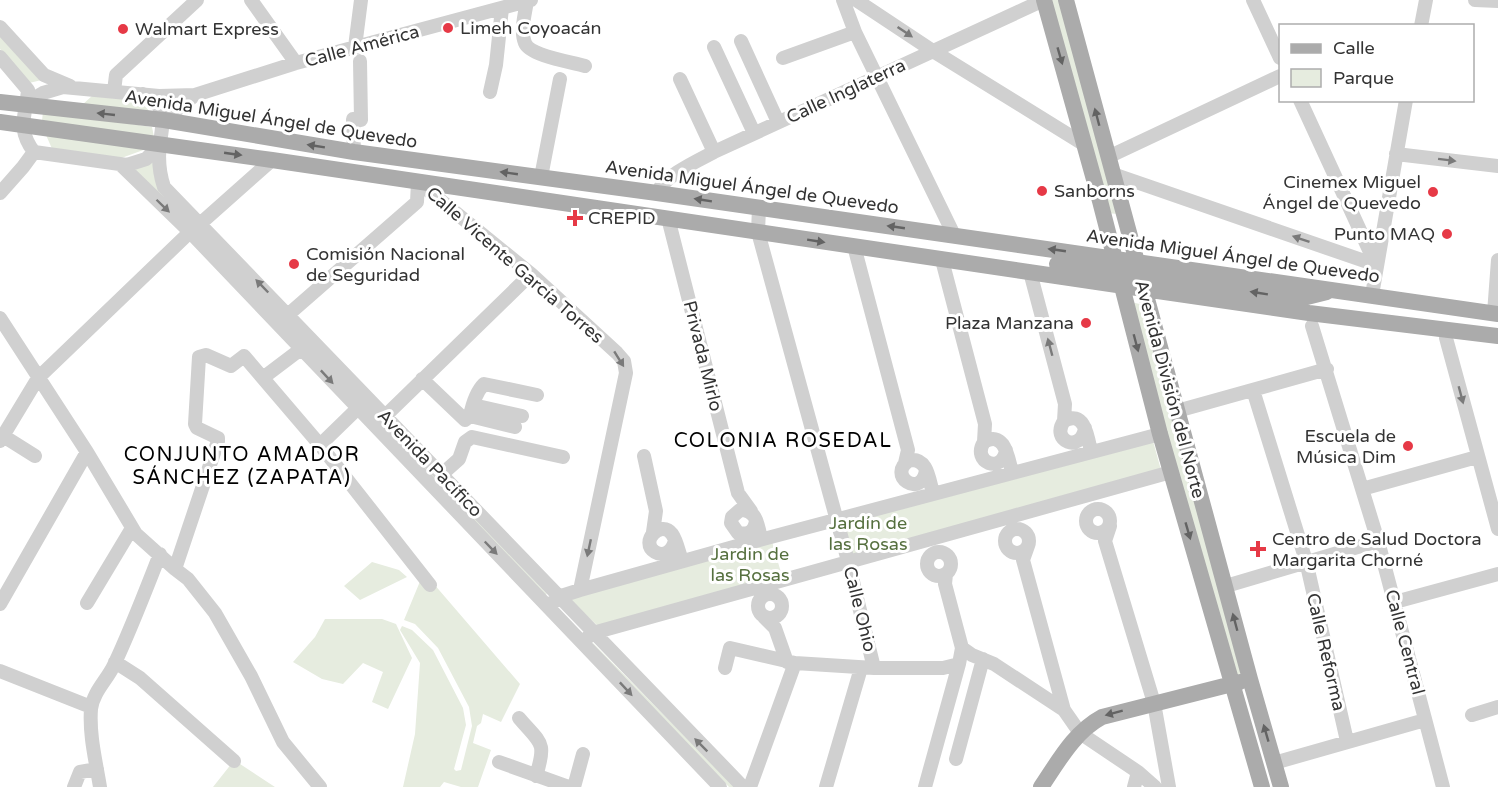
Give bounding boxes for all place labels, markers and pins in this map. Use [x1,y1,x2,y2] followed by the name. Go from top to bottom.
[460,17,602,39] place label: Limeh Coyoacán
[135,18,279,40] place label: Walmart Express
[441,21,455,35] marker: Limeh Coyoacán
[116,22,130,36] marker: Walmart Express
[1262,171,1421,214] place label: Cinemex Miguel Ángel de Quevedo
[1054,180,1135,202] place label: Sanborns
[1035,184,1049,198] marker: Sanborns
[1426,185,1440,199] marker: Cinemex Miguel Ángel de Quevedo
[588,207,656,229] place label: CREPID
[566,209,584,227] marker: CREPID
[1334,223,1435,245] place label: Punto MAQ
[1440,227,1454,241] marker: Punto MAQ
[306,243,465,286] place label: Comisión Nacional de Seguridad
[287,257,301,271] marker: Comisión Nacional de Seguridad
[945,312,1074,334] place label: Plaza Manzana
[1079,316,1093,330] marker: Plaza Manzana
[1296,425,1396,468] place label: Escuela de Música Dim
[1401,439,1415,453] marker: Escuela de Música Dim
[1272,528,1482,571] place label: Centro de Salud Doctora Margarita Chorné
[1249,540,1267,558] marker: Centro de Salud Doctora Margarita Chorné

